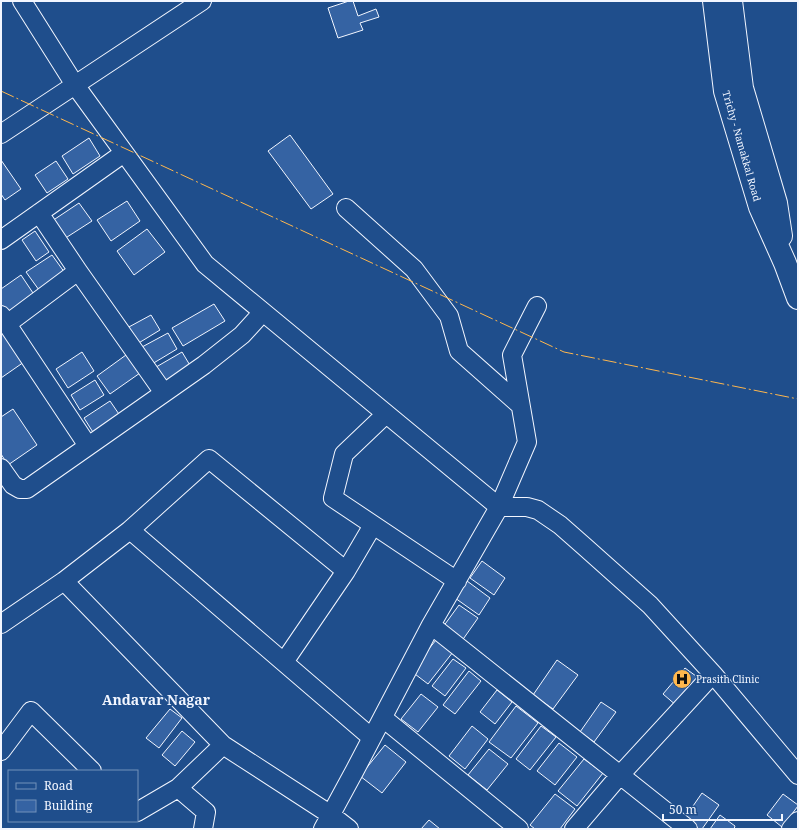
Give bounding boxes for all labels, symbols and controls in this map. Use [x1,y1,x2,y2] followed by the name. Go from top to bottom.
[719,89,765,203] street label: Trichy - Namakkal Road
[671,668,693,690] hospital icon: Prasith Clinic
[696,672,759,686] place label: Prasith Clinic
[102,690,211,709] district label: Andavar Nagar
[8,770,138,822] legend
[44,777,74,794] text: Road
[663,796,782,822] scale bar
[44,797,93,814] text: Building
[669,801,697,818] text: 50 m

